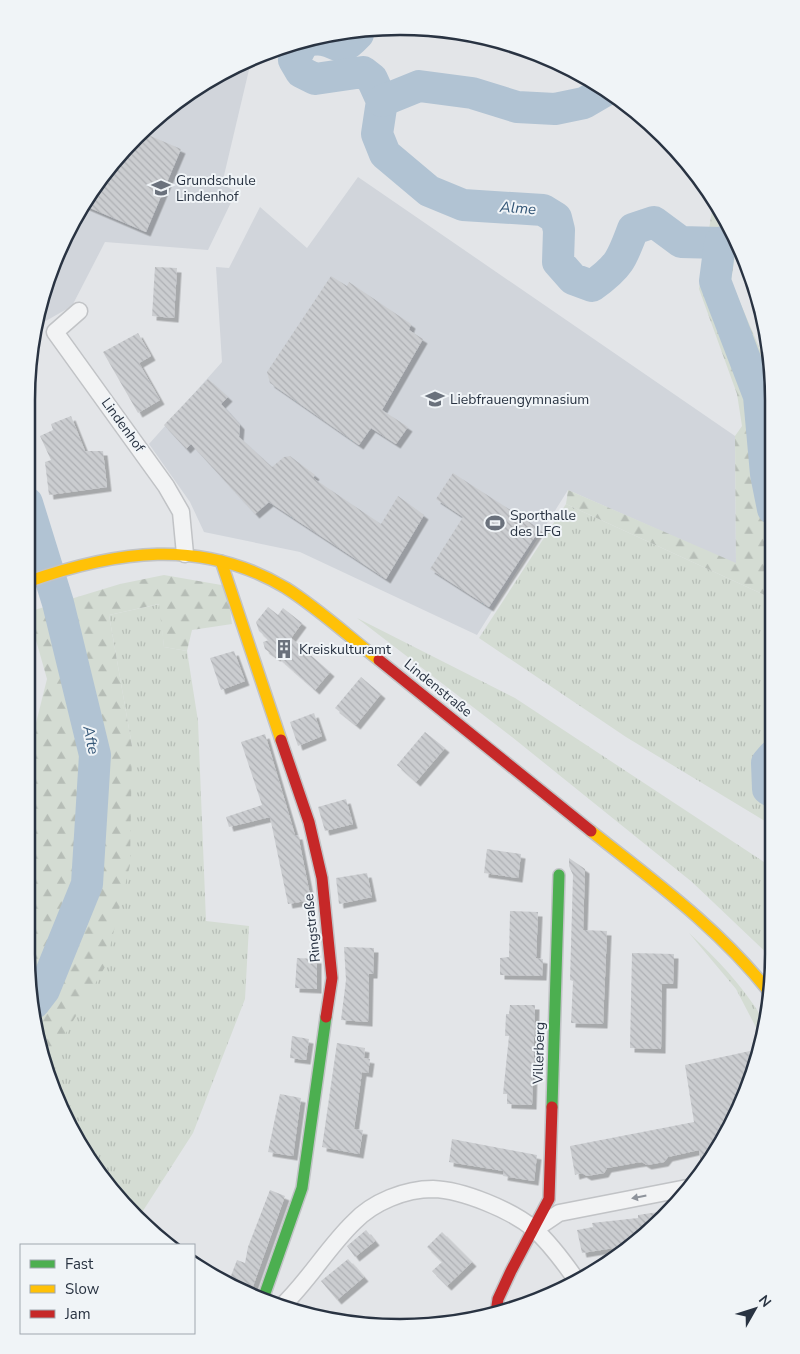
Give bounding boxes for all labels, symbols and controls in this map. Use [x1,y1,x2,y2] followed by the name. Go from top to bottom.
[176,171,256,206] place label: Grundschule Lindenhof
[150,177,172,199] school or university icon: Grundschule Lindenhof
[498,197,537,219] water label: Alme
[424,388,446,410] school or university icon: Liebfrauengymnasium
[450,390,589,409] place label: Liebfrauengymnasium
[97,394,149,456] street label: Lindenhof
[510,506,576,541] place label: Sporthalle des LFG
[484,512,506,534] sports icon: Sporthalle des LFG
[273,638,295,660] building icon: Kreiskulturamt
[299,640,391,659] place label: Kreiskulturamt
[400,655,476,721] street label: Lindenstraße
[78,723,104,756] water label: Afte
[299,893,325,963] street label: Ringstraße
[528,1022,550,1085] street label: Villerberg
[631,1193,646,1201] one-way arrow
[20,1244,195,1334] legend
[65,1254,94,1274] text: Fast
[65,1279,100,1299] text: Slow
[730,1284,780,1334] north arrow
[754,1291,775,1311] text: N
[64,1304,91,1324] text: Jam

